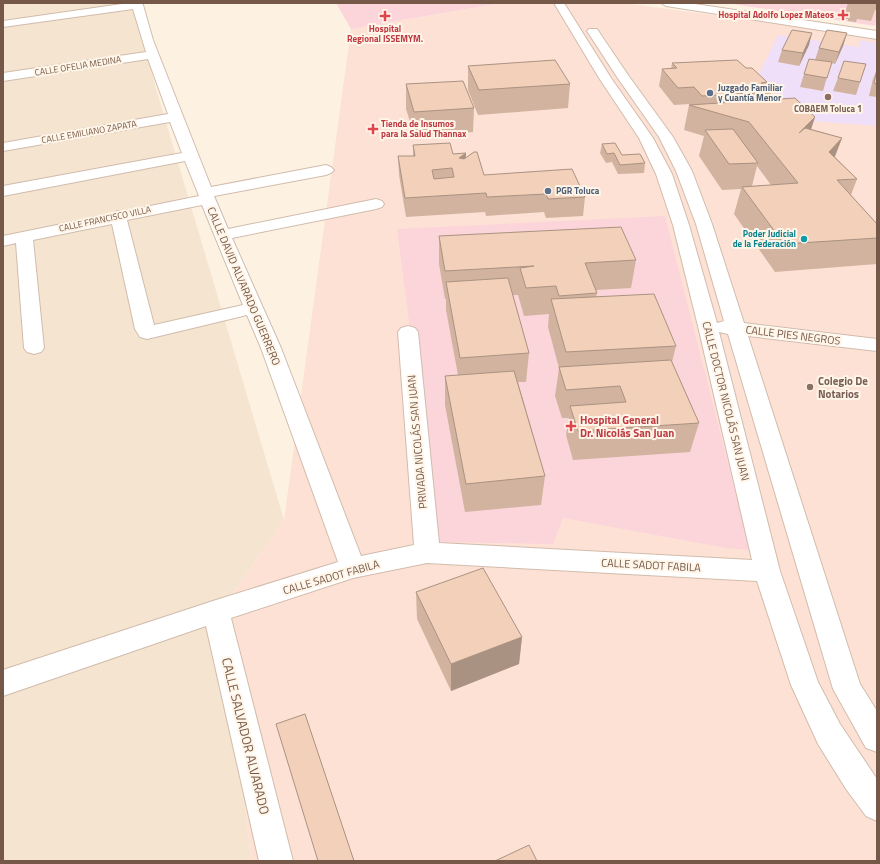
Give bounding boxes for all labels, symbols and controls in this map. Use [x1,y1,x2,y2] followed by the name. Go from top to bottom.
[718,8,834,21] place label: Hospital Adolfo Lopez Mateos
[837,9,849,21] marker: Hospital Adolfo Lopez Mateos
[379,10,391,22] marker: Hospital Regional ISSEMYM.
[347,22,423,45] place label: Hospital Regional ISSEMYM.
[34,52,123,79] street label: CALLE OFELIA MEDINA
[718,81,783,104] place label: Juzgado Familiar y Cuantía Menor
[705,88,715,98] marker: Juzgado Familiar y Cuantía Menor
[823,92,833,102] marker: COBAEM Toluca 1
[794,102,862,115] place label: COBAEM Toluca 1
[40,117,138,146] street label: CALLE EMILIANO ZAPATA
[381,117,467,140] place label: Tienda de Insumos para la Salud Thannax
[368,124,378,134] marker: Tienda de Insumos para la Salud Thannax
[556,184,600,197] place label: PGR Toluca
[543,186,553,196] marker: PGR Toluca
[58,202,153,235] street label: CALLE FRANCISCO VILLA
[203,204,285,368] street label: CALLE DAVID ALVARADO GUERRERO
[733,227,796,250] place label: Poder Judicial de la Federación
[799,234,809,244] marker: Poder Judicial de la Federación
[698,320,754,482] street label: CALLE DOCTOR NICOLÁS SAN JUAN
[745,321,841,349] street label: CALLE PIES NEGROS
[818,373,868,402] place label: Colegio De Notarios
[403,374,431,510] street label: PRIVADA NICOLÁS SAN JUAN
[805,382,815,392] marker: Colegio De Notarios
[580,412,674,441] place label: Hospital General Dr. Nicolás San Juan
[565,420,577,432] marker: Hospital General Dr. Nicolás San Juan
[601,554,702,576] street label: CALLE SADOT FABILA
[281,555,382,598] street label: CALLE SADOT FABILA
[217,655,275,817] street label: CALLE SALVADOR ALVARADO

